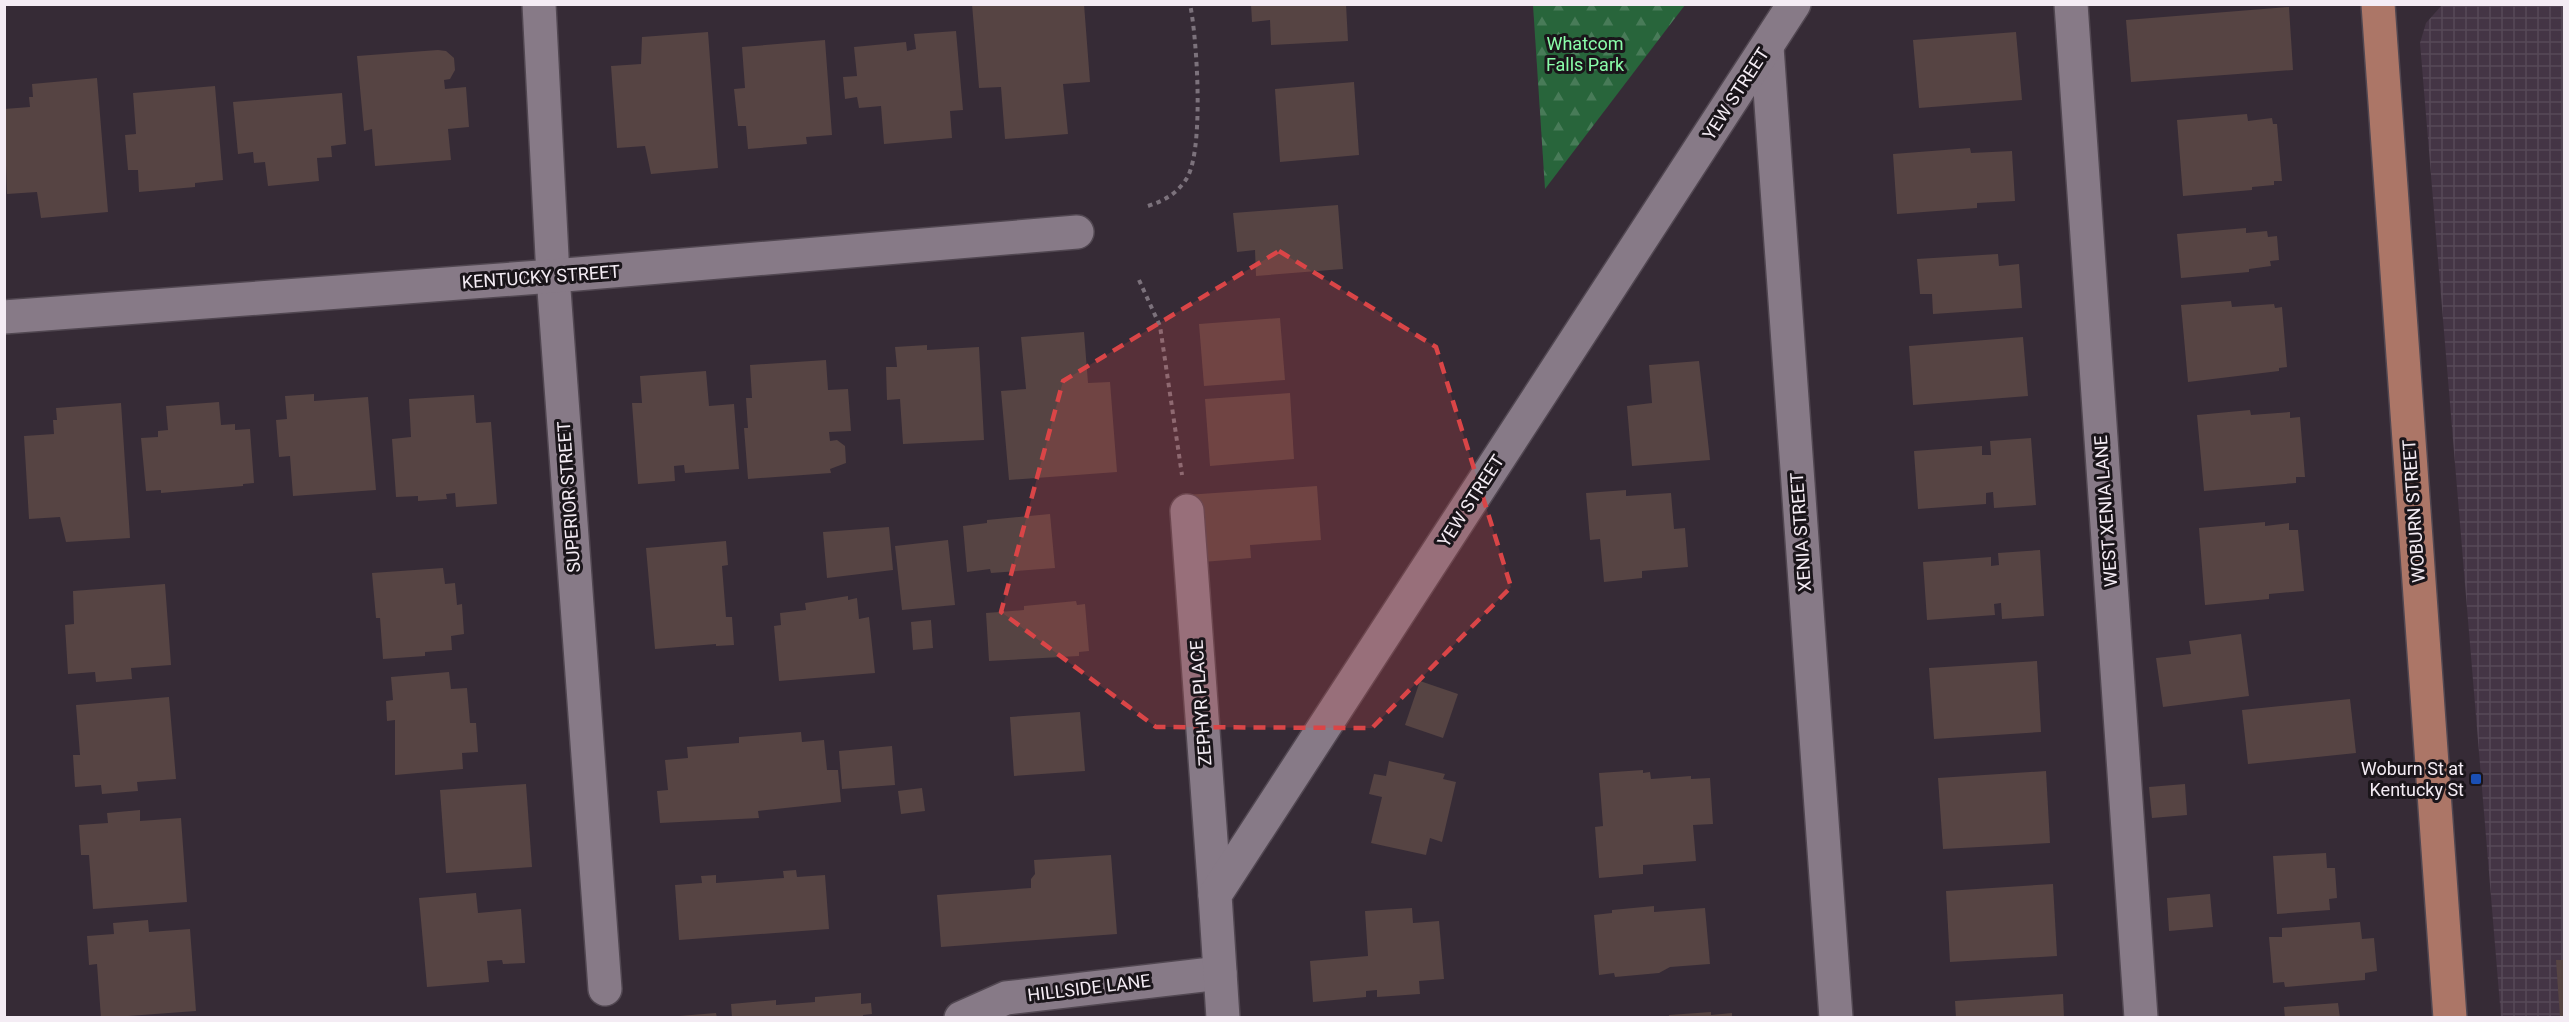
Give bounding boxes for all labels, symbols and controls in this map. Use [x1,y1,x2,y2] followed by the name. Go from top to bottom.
[1546,33,1625,75] park label: Whatcom Falls Park
[1698,44,1773,144] street label: YEW STREET
[461,260,621,293] street label: KENTUCKY STREET
[553,420,584,573] street label: SUPERIOR STREET
[2090,434,2121,588] street label: WEST XENIA LANE
[2398,438,2429,583] street label: WOBURN STREET
[1433,451,1508,551] street label: YEW STREET
[1786,471,1815,592] street label: XENIA STREET
[1186,639,1215,767] street label: ZEPHYR PLACE
[2361,758,2464,800] place label: Woburn St at Kentucky St
[2469,772,2483,786] marker: Woburn St at Kentucky St
[1026,970,1152,1005] street label: HILLSIDE LANE

